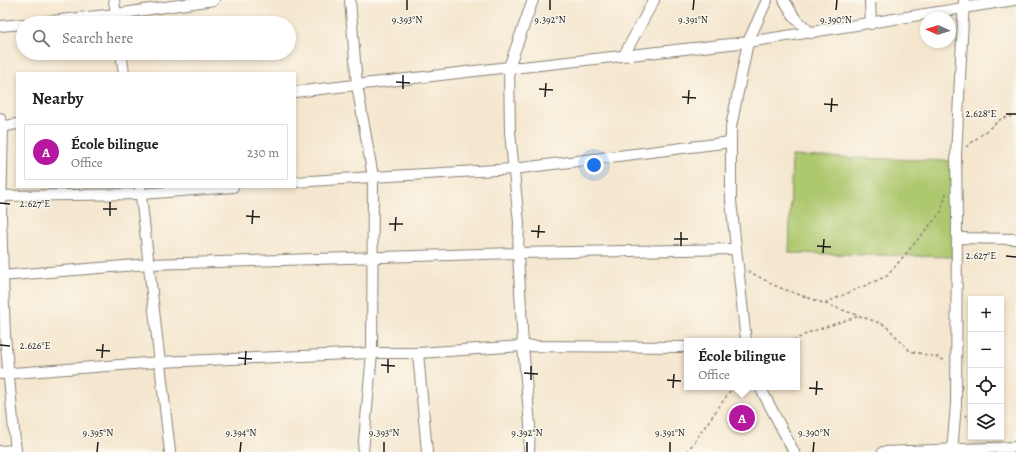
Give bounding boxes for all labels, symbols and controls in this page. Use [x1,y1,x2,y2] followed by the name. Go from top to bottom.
[920,12,956,48] north arrow
[392,13,422,26] text: 9.393°N
[534,13,566,26] text: 9.392°N
[678,13,708,26] text: 9.391°N
[820,13,852,26] text: 9.390°N
[16,16,296,60] search box
[30,27,52,49] icon: search
[62,28,133,48] text: Search here
[32,87,83,110] text: Nearby
[966,107,997,120] text: 2.628°E
[71,134,159,154] text: École bilingue
[42,144,50,161] text: A
[247,144,279,161] text: 230 m
[71,154,103,171] text: Office
[584,155,604,175] your location
[20,197,50,210] text: 2.627°E
[966,249,996,262] text: 2.627°E
[968,296,1004,440] map controls
[968,296,1004,332] button: +
[968,332,1004,368] button: −
[684,338,800,390] popup
[20,339,50,352] text: 2.626°E
[698,346,786,366] text: École bilingue
[698,366,730,383] text: Office
[968,368,1004,404] button: locate
[729,403,755,433] pin: A
[968,404,1004,440] button: layers
[83,426,113,439] text: 9.395°N
[225,426,257,439] text: 9.394°N
[369,426,399,439] text: 9.393°N
[511,426,543,439] text: 9.392°N
[655,426,685,439] text: 9.391°N
[798,426,830,439] text: 9.390°N

